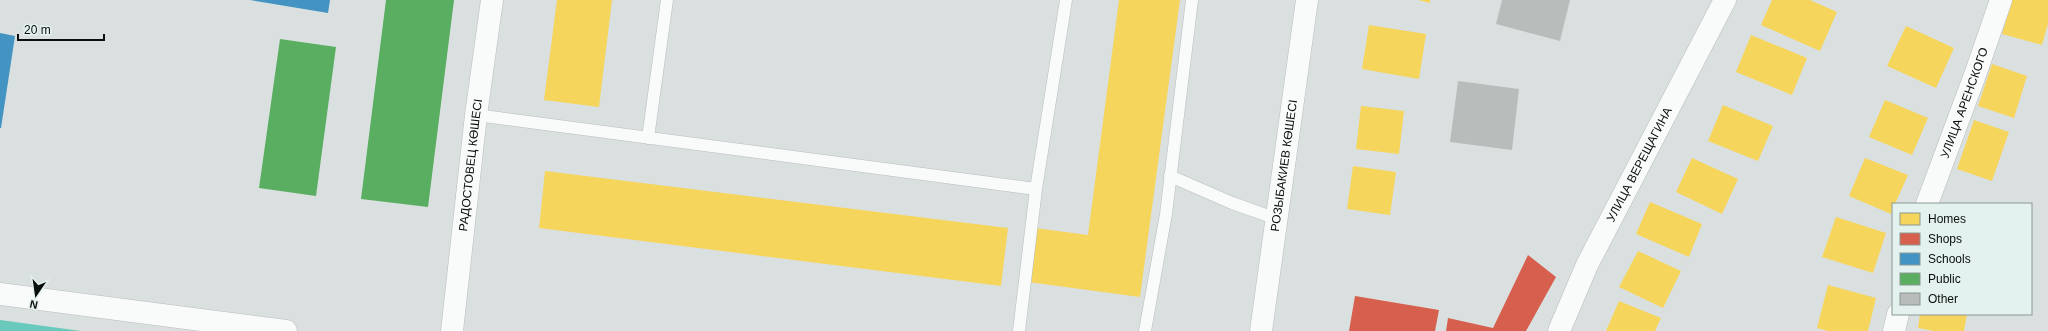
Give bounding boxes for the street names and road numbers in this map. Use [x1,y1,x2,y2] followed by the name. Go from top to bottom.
[1938,46,1991,160] street label: УЛИЦА АРЕНСКОГО
[456,98,485,232] street label: РАДОСТОВЕЦ КӨШЕСІ
[1268,99,1300,232] street label: РОЗЫБАКИЕВ КӨШЕСІ
[1604,105,1675,224] street label: УЛИЦА ВЕРЕЩАГИНА

